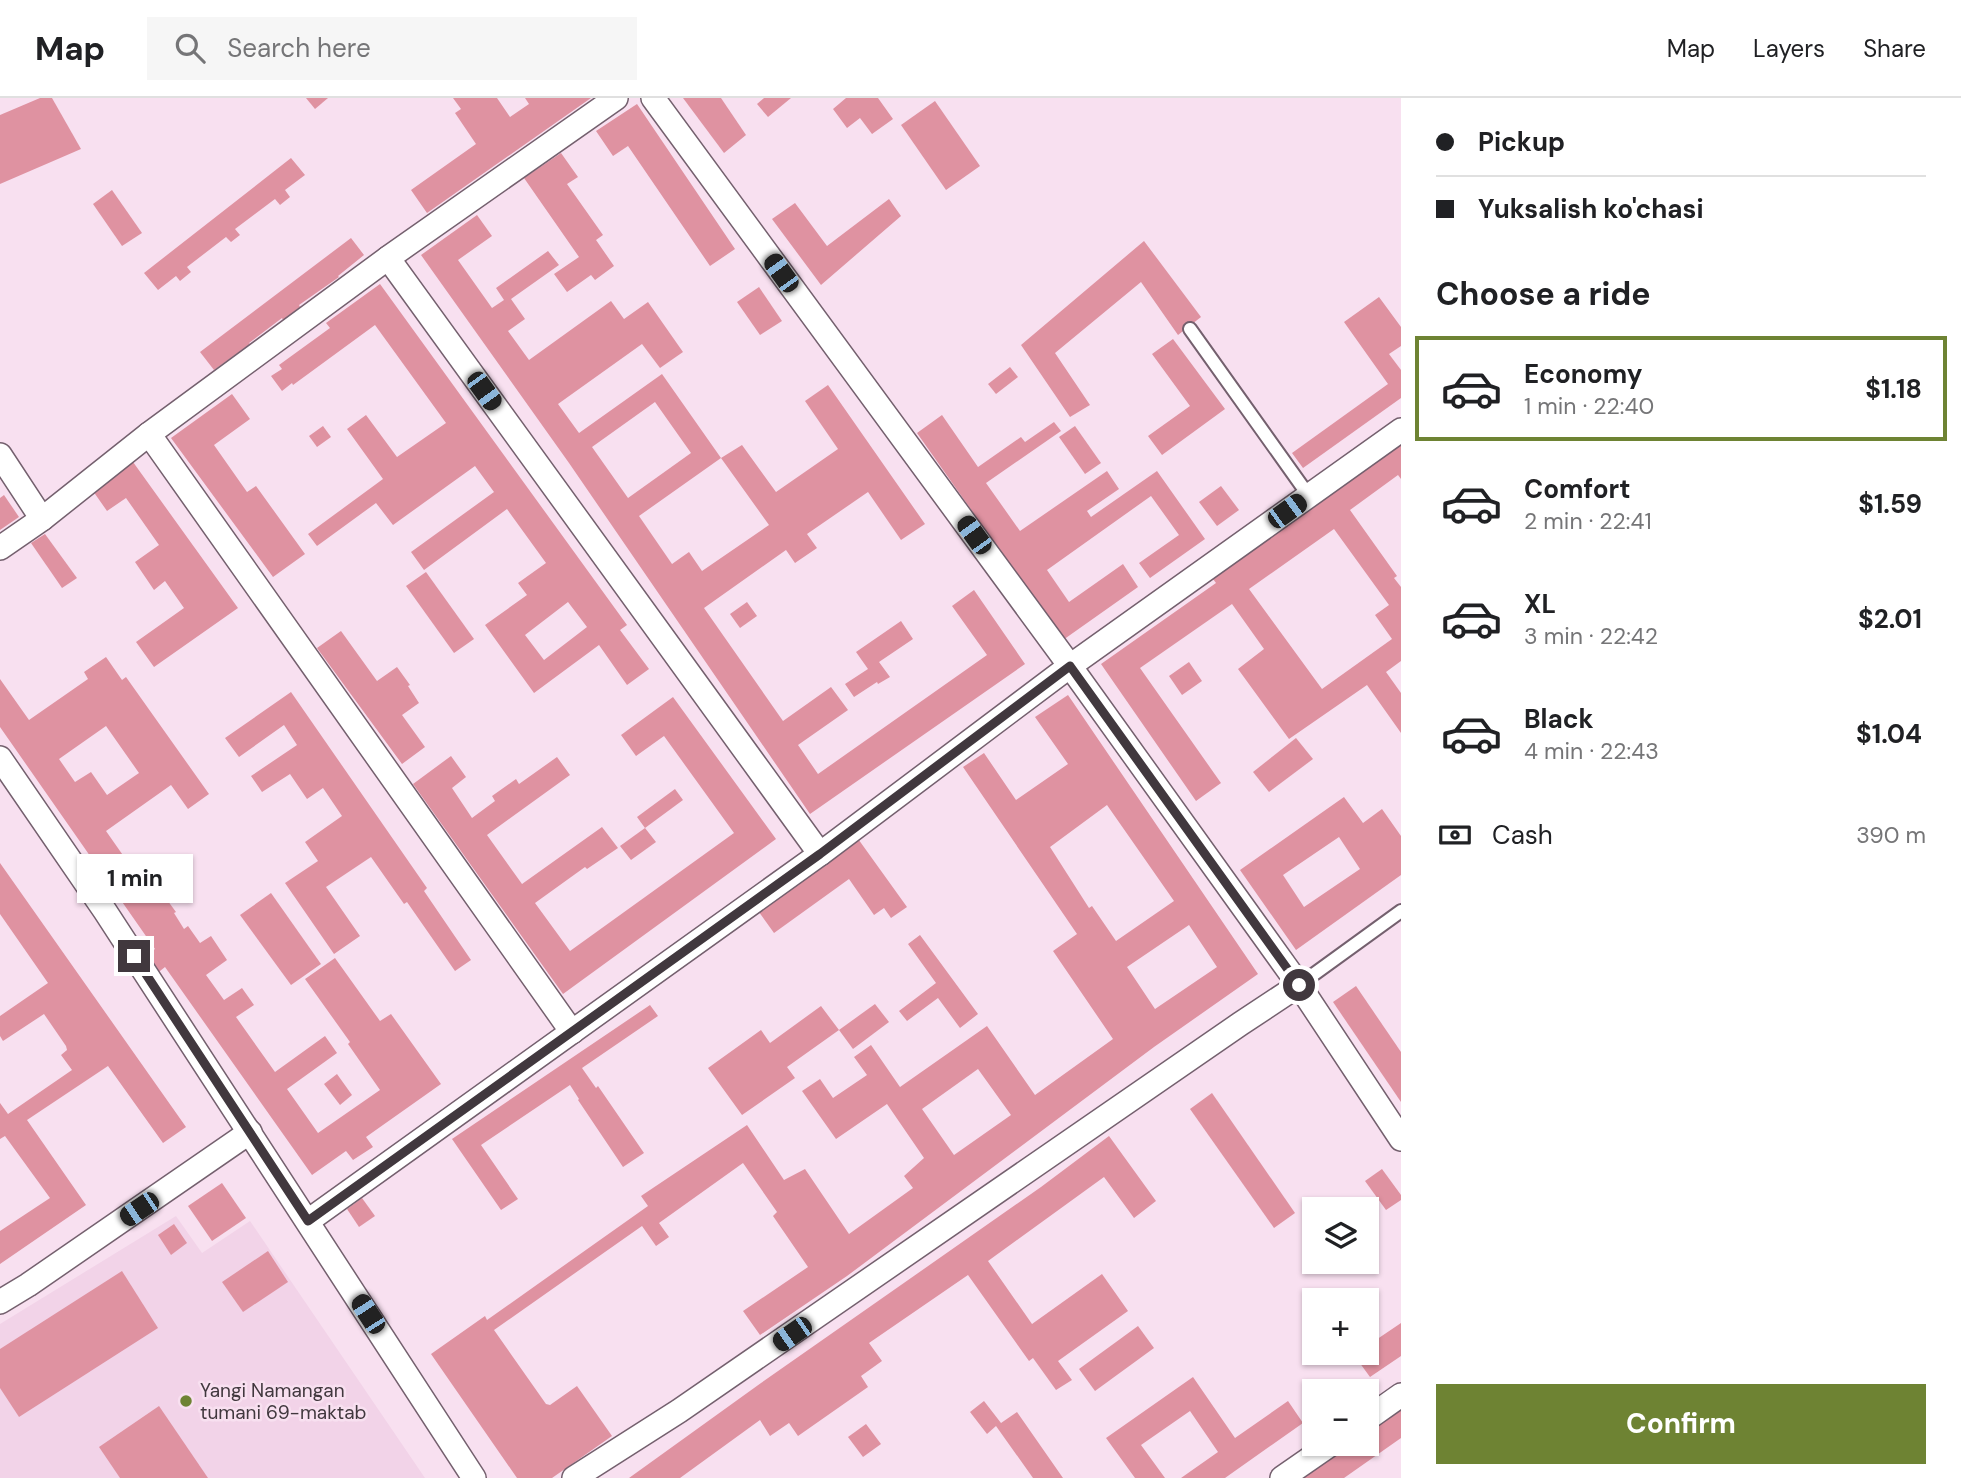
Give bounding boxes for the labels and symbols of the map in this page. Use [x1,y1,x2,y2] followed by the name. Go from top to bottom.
[761,250,802,296] car
[464,368,505,414] car
[1264,490,1311,532] car
[954,512,995,558] car
[76,854,192,904] callout: 1 min
[118,940,150,972] route end
[1283,969,1315,1001] route start
[116,1189,163,1229] car
[348,1291,389,1337] car
[769,1313,816,1355] car
[200,1378,366,1425] place label: Yangi Namangan tumani 69-maktab
[178,1393,194,1409] marker: Yangi Namangan tumani 69-maktab

